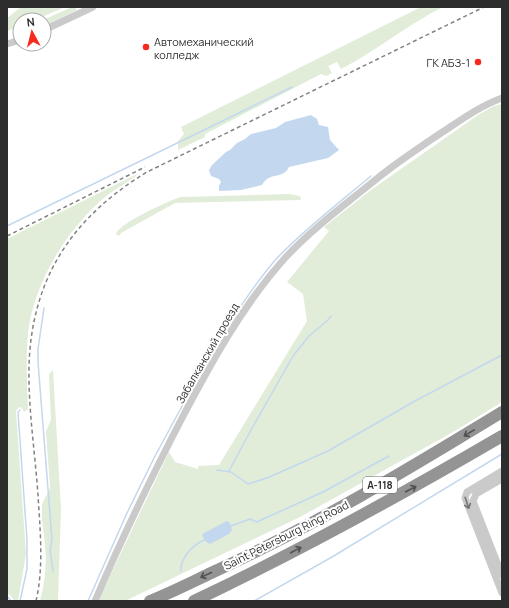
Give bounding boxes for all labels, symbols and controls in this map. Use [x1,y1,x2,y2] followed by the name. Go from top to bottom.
[12,12,52,52] north arrow
[26,14,36,30] text: N
[154,34,254,62] place label: Автомеханический колледж
[141,42,151,52] marker: Автомеханический колледж
[427,55,470,70] place label: ГК АБЗ-1
[473,57,483,67] marker: ГК АБЗ-1
[172,300,242,406] street label: Забалканский проезд
[463,429,475,437] one-way arrow
[363,477,397,493] road number: А-118
[404,484,416,492] one-way arrow
[221,497,351,573] street label: Saint Petersburg Ring Road
[464,497,471,510] one-way arrow
[290,546,302,554] one-way arrow
[201,572,213,579] one-way arrow

